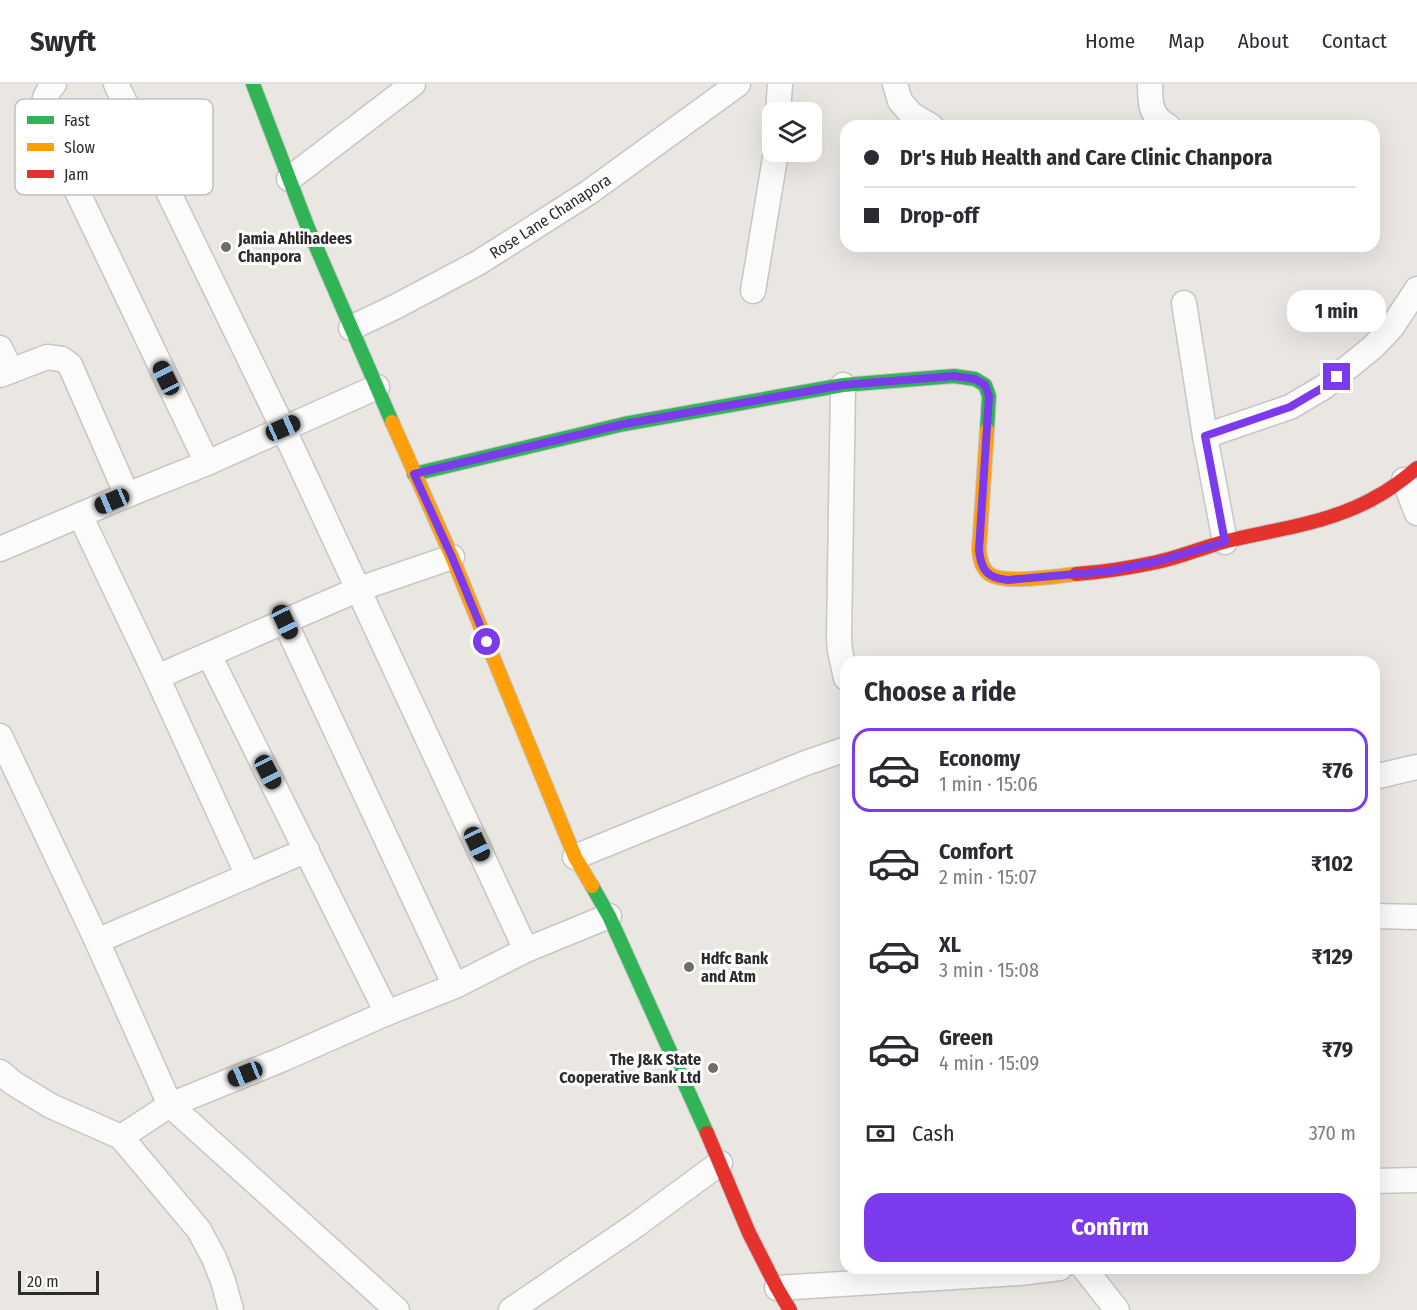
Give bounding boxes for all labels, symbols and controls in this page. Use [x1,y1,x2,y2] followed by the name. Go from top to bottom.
[30,25,96,58] text: Swyft
[1085,28,1135,54] text: Home
[1168,28,1205,54] text: Map
[1238,28,1289,54] text: About
[1322,28,1387,54] text: Contact
[15,99,213,195] legend
[762,102,822,162] map controls
[762,102,822,162] button: layers
[64,111,91,130] text: Fast
[64,138,95,157] text: Slow
[900,144,1272,171] text: Dr's Hub Health and Care Clinic Chanpora
[64,165,89,184] text: Jam
[486,170,615,263] street label: Rose Lane Chanapora
[900,202,979,229] text: Drop-off
[237,229,352,266] place label: Jamia Ahlihadees Chanpora
[219,240,233,254] marker: Jamia Ahlihadees Chanpora
[1288,290,1386,332] callout: 1 min
[1315,299,1358,323] text: 1 min
[150,358,182,398] car
[1323,363,1350,390] route end
[263,412,303,444] car
[92,486,132,516] car
[269,602,301,642] car
[473,628,500,655] route start
[864,676,1016,708] text: Choose a ride
[867,743,921,797] icon: car
[939,745,1020,772] text: Economy
[252,752,284,792] car
[1322,757,1353,784] text: ₹76
[939,772,1038,796] text: 1 min · 15:06
[461,824,493,864] car
[867,836,921,890] icon: car
[939,838,1013,865] text: Comfort
[1311,850,1353,877] text: ₹102
[939,865,1037,889] text: 2 min · 15:07
[867,929,921,983] icon: car
[939,931,961,958] text: XL
[1311,943,1353,970] text: ₹129
[701,949,769,986] place label: Hdfc Bank and Atm
[939,958,1039,982] text: 3 min · 15:08
[682,960,696,974] marker: Hdfc Bank and Atm
[867,1022,921,1076] icon: car
[939,1024,993,1051] text: Green
[1322,1036,1353,1063] text: ₹79
[559,1050,701,1087] place label: The J&K State Cooperative Bank Ltd
[939,1051,1039,1075] text: 4 min · 15:09
[225,1059,265,1089] car
[706,1061,720,1075] marker: The J&K State Cooperative Bank Ltd
[864,1117,897,1150] icon: cash
[912,1120,955,1147] text: Cash
[1309,1121,1356,1145] text: 370 m
[864,1193,1356,1262] button: Confirm
[18,1268,99,1296] scale bar
[27,1272,58,1291] text: 20 m

